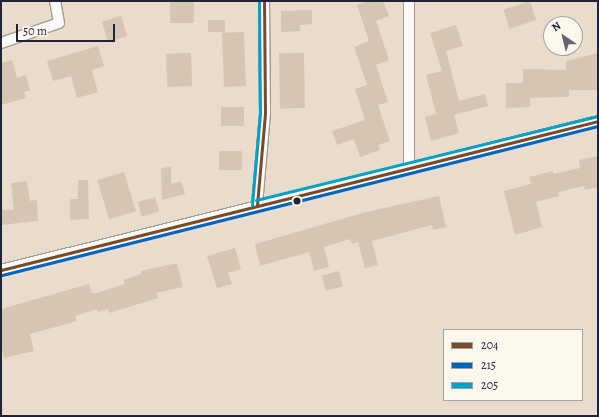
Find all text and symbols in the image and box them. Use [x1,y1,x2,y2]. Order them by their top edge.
scale bar [18,16,117,42]
north arrow [543,16,583,56]
text: N [549,18,564,35]
text: 50 m [23,23,47,39]
unlabelled marker [292,196,302,206]
legend [443,329,583,401]
text: 204 [481,337,499,353]
text: 215 [481,357,496,373]
text: 205 [481,377,498,393]

